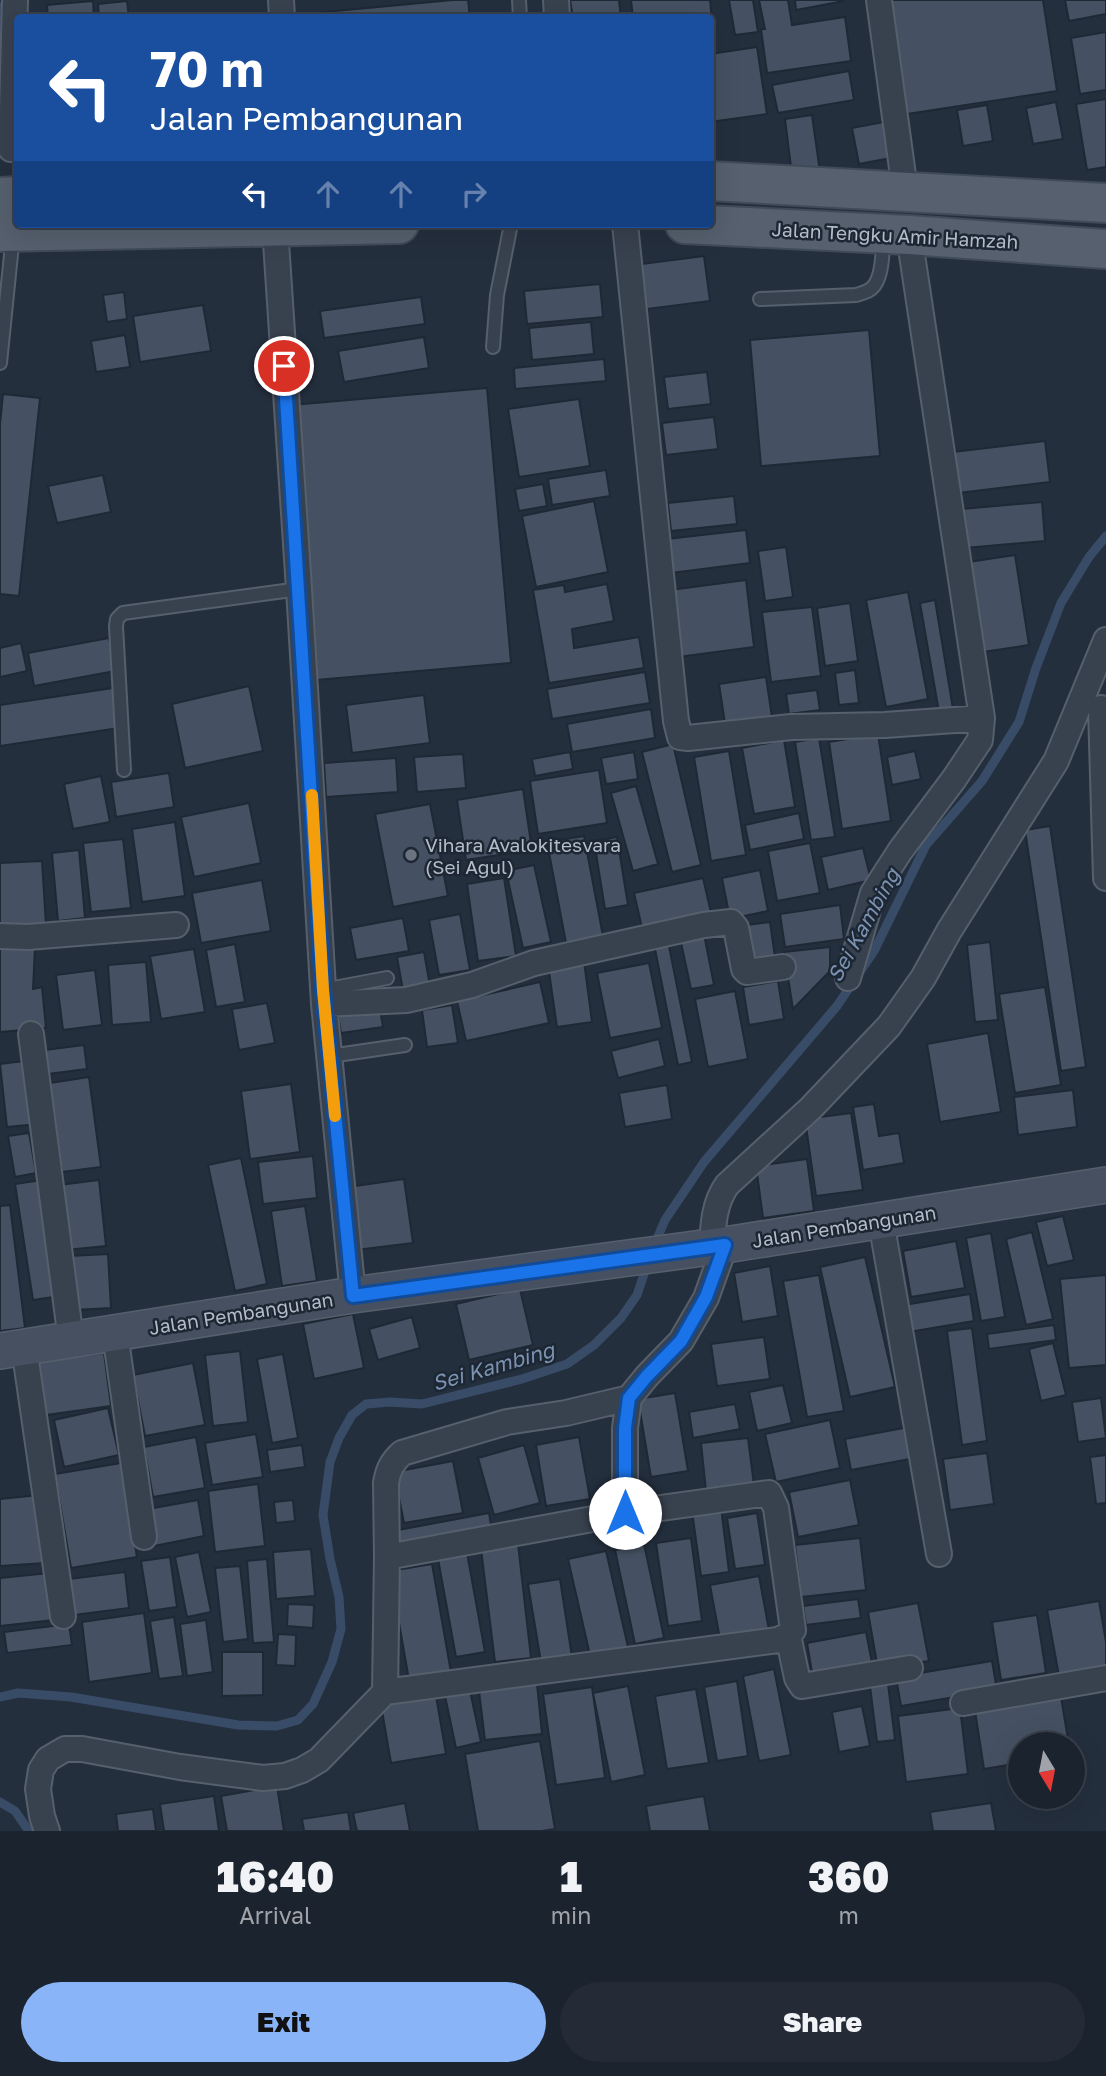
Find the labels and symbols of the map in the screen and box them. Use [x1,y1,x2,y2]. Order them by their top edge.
street label: Jalan Tengku Amir Hamzah [771,217,1019,253]
pin [254,336,314,396]
place label: Vihara Avalokitesvara (Sei Agul) [425,833,621,878]
marker: Vihara Avalokitesvara (Sei Agul) [403,847,419,863]
water label: Sei Kambing [821,862,906,986]
street label: Jalan Pembangunan [750,1200,938,1252]
street label: Jalan Pembangunan [147,1287,335,1339]
water label: Sei Kambing [429,1336,559,1396]
position arrow [588,1476,662,1550]
north arrow [1008,1732,1085,1810]

